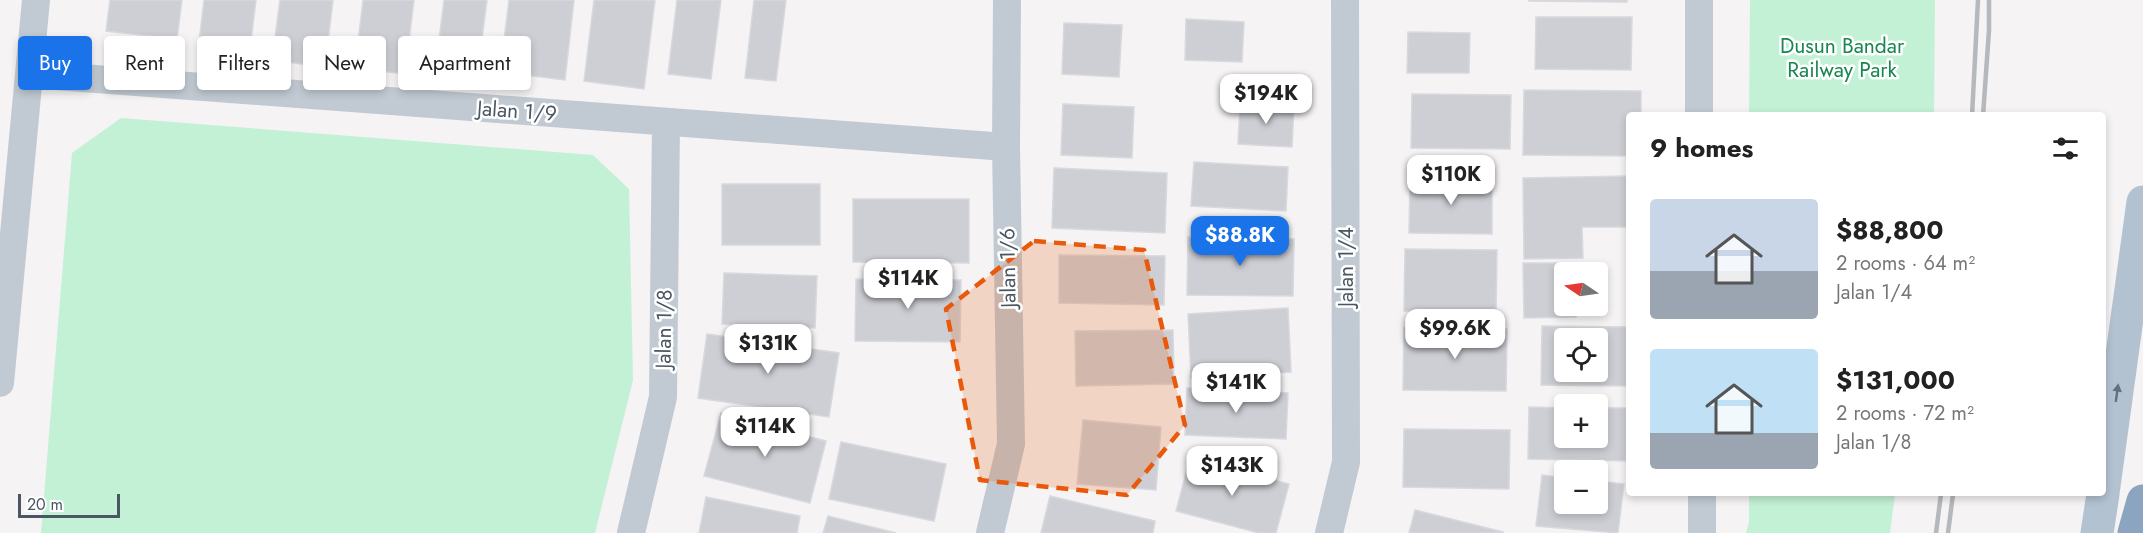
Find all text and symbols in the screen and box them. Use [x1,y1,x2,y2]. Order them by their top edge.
park label: Dusun Bandar Railway Park [1780,31,1905,85]
chip: Buy [18,36,92,90]
chip: Rent [104,36,185,90]
chip: Filters [197,36,291,90]
chip: New [303,36,386,90]
chip: Apartment [398,36,531,90]
pin: $194K [1224,74,1308,125]
text: $194K [1234,79,1298,108]
street label: Jalan 1/9 [473,93,558,129]
text: 9 homes [1650,129,1753,167]
icon: filters [2049,132,2082,165]
pin: $110K [1409,155,1493,206]
text: $110K [1421,160,1481,189]
text: $88,800 [1836,211,1944,249]
pin: $88.8K [1191,216,1289,267]
text: $88.8K [1205,221,1275,250]
icon: home [1698,223,1770,295]
street label: Jalan 1/4 [1331,227,1361,310]
street label: Jalan 1/6 [992,228,1024,311]
text: 2 rooms · 64 m² [1836,249,1975,278]
pin: $114K [866,259,950,310]
north arrow [1554,262,1608,316]
map controls [1554,262,1608,514]
text: $114K [878,264,938,293]
text: Jalan 1/4 [1836,278,1912,307]
street label: Jalan 1/8 [648,289,680,372]
pin: $99.6K [1406,309,1504,360]
text: $99.6K [1419,314,1491,343]
pin: $131K [726,324,810,375]
button: locate [1554,328,1608,382]
text: $131K [738,329,798,358]
text: $131,000 [1836,361,1955,399]
pin: $141K [1194,363,1278,414]
text: $141K [1206,368,1266,397]
icon: home [1698,373,1770,445]
one-way arrow [2112,384,2121,403]
button: + [1554,394,1608,448]
text: 2 rooms · 72 m² [1836,399,1974,428]
pin: $114K [723,407,807,458]
text: $114K [735,412,795,441]
text: Jalan 1/8 [1836,428,1911,457]
pin: $143K [1190,446,1274,497]
text: $143K [1201,451,1263,480]
button: − [1554,460,1608,514]
scale bar [18,491,120,518]
text: 20 m [27,493,63,516]

